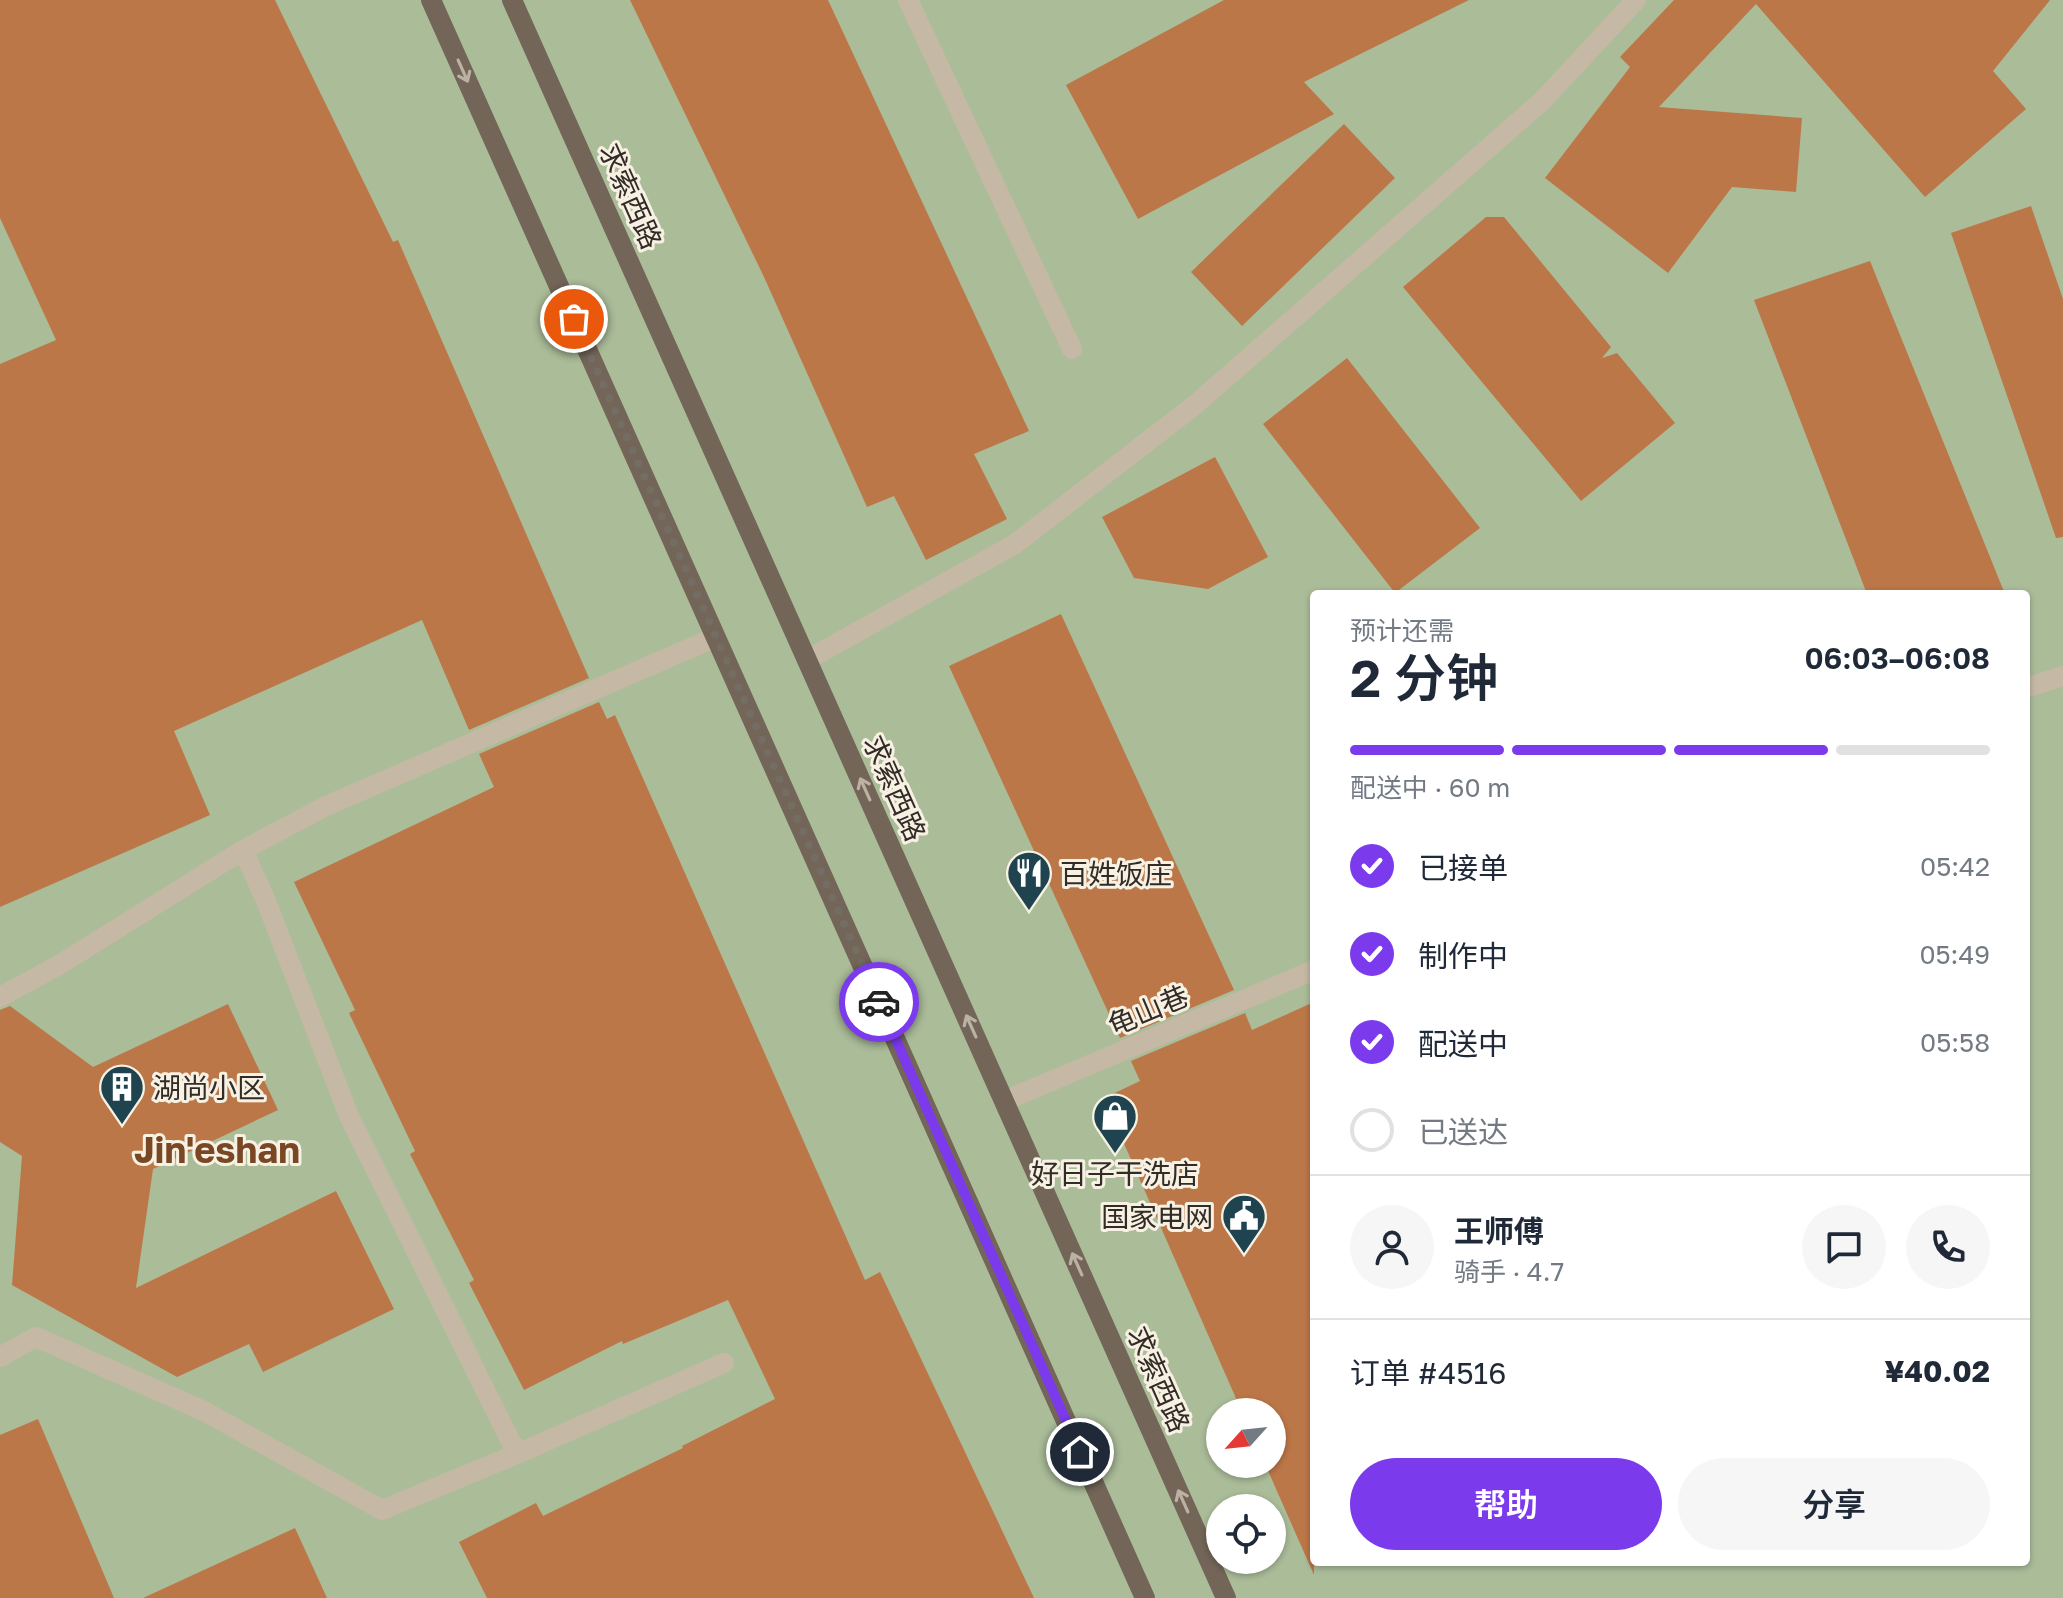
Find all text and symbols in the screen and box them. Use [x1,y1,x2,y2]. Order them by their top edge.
one-way arrow [457,58,472,83]
street label: 求索西路 [593,138,669,254]
pin [540,285,608,353]
icon: bag [552,297,596,341]
text: 预计还需 [1350,615,1454,646]
text: 06:03–06:08 [1804,640,1990,676]
text: 2 分钟 [1350,646,1498,708]
street label: 求索西路 [857,730,933,846]
text: 配送中 · 60 m [1350,772,1510,803]
one-way arrow [856,777,871,802]
icon: check [1350,844,1394,888]
restaurant icon: 百姓饭庄 [1005,849,1053,912]
text: 已接单 [1418,850,1508,886]
text: 05:42 [1920,851,1990,882]
place label: 百姓饭庄 [1060,857,1172,890]
icon: check [1350,932,1394,976]
text: 制作中 [1418,938,1508,974]
text: 05:49 [1919,939,1990,970]
courier [839,962,919,1042]
street label: 龟山巷 [1103,978,1193,1042]
icon: car [857,980,901,1024]
one-way arrow [962,1015,977,1039]
icon: check [1350,1020,1394,1064]
text: 配送中 [1418,1026,1508,1062]
text: 05:58 [1920,1027,1990,1058]
building icon: 湖尚小区 [98,1063,146,1126]
place label: 湖尚小区 [153,1071,265,1104]
shop icon: 好日子干洗店 [1091,1092,1139,1155]
text: 已送达 [1418,1114,1508,1150]
district label: Jin'eshan [134,1128,300,1171]
place label: 好日子干洗店 [1031,1157,1199,1190]
public building icon: 国家电网 [1220,1192,1268,1255]
place label: 国家电网 [1101,1200,1213,1233]
button: person [1350,1205,1434,1289]
button: chat [1802,1205,1886,1289]
button: phone [1906,1205,1990,1289]
text: 王师傅 [1454,1213,1544,1249]
one-way arrow [1068,1252,1083,1277]
text: 骑手 · 4.7 [1454,1256,1564,1287]
street label: 求索西路 [1121,1321,1197,1437]
text: ¥40.02 [1885,1353,1990,1389]
text: 订单 #4516 [1350,1355,1506,1391]
north arrow [1206,1398,1286,1478]
map controls [1206,1398,1286,1574]
pin [1046,1418,1114,1486]
icon: home [1058,1430,1102,1474]
button: 帮助 [1350,1458,1662,1550]
button: 分享 [1678,1458,1990,1550]
one-way arrow [1174,1489,1189,1514]
button: locate [1206,1494,1286,1574]

